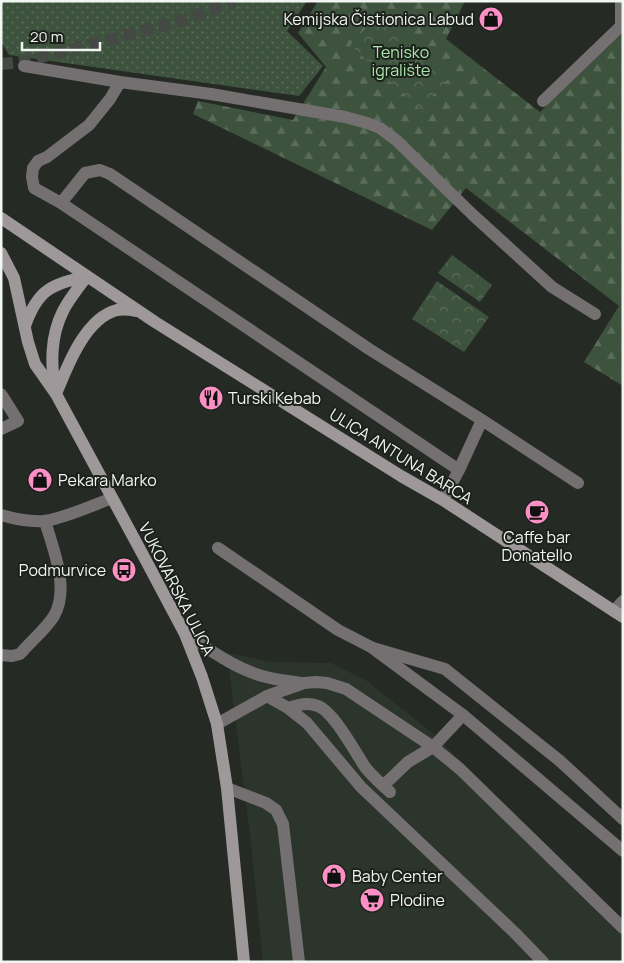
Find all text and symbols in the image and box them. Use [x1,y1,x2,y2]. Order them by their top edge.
shop icon: Kemijska Čistionica Labud [478,6,504,32]
place label: Kemijska Čistionica Labud [283,8,474,30]
scale bar [22,20,100,52]
text: 20 m [30,26,63,47]
park label: Tenisko igralište [372,41,430,81]
restaurant icon: Turski Kebab [198,385,224,411]
place label: Turski Kebab [228,387,321,409]
street label: ULICA ANTUNA BARCA [325,403,477,509]
shop icon: Pekara Marko [27,467,53,493]
place label: Pekara Marko [58,469,157,491]
cafe icon: Caffe bar Donatello [524,499,550,525]
street label: VUKOVARSKA ULICA [134,519,220,659]
place label: Caffe bar Donatello [502,526,572,566]
bus stop icon: Podmurvice [111,557,137,583]
place label: Podmurvice [19,559,106,581]
shop icon: Baby Center [321,863,347,889]
place label: Baby Center [352,865,443,887]
supermarket icon: Plodine [359,887,385,913]
place label: Plodine [390,889,445,911]

